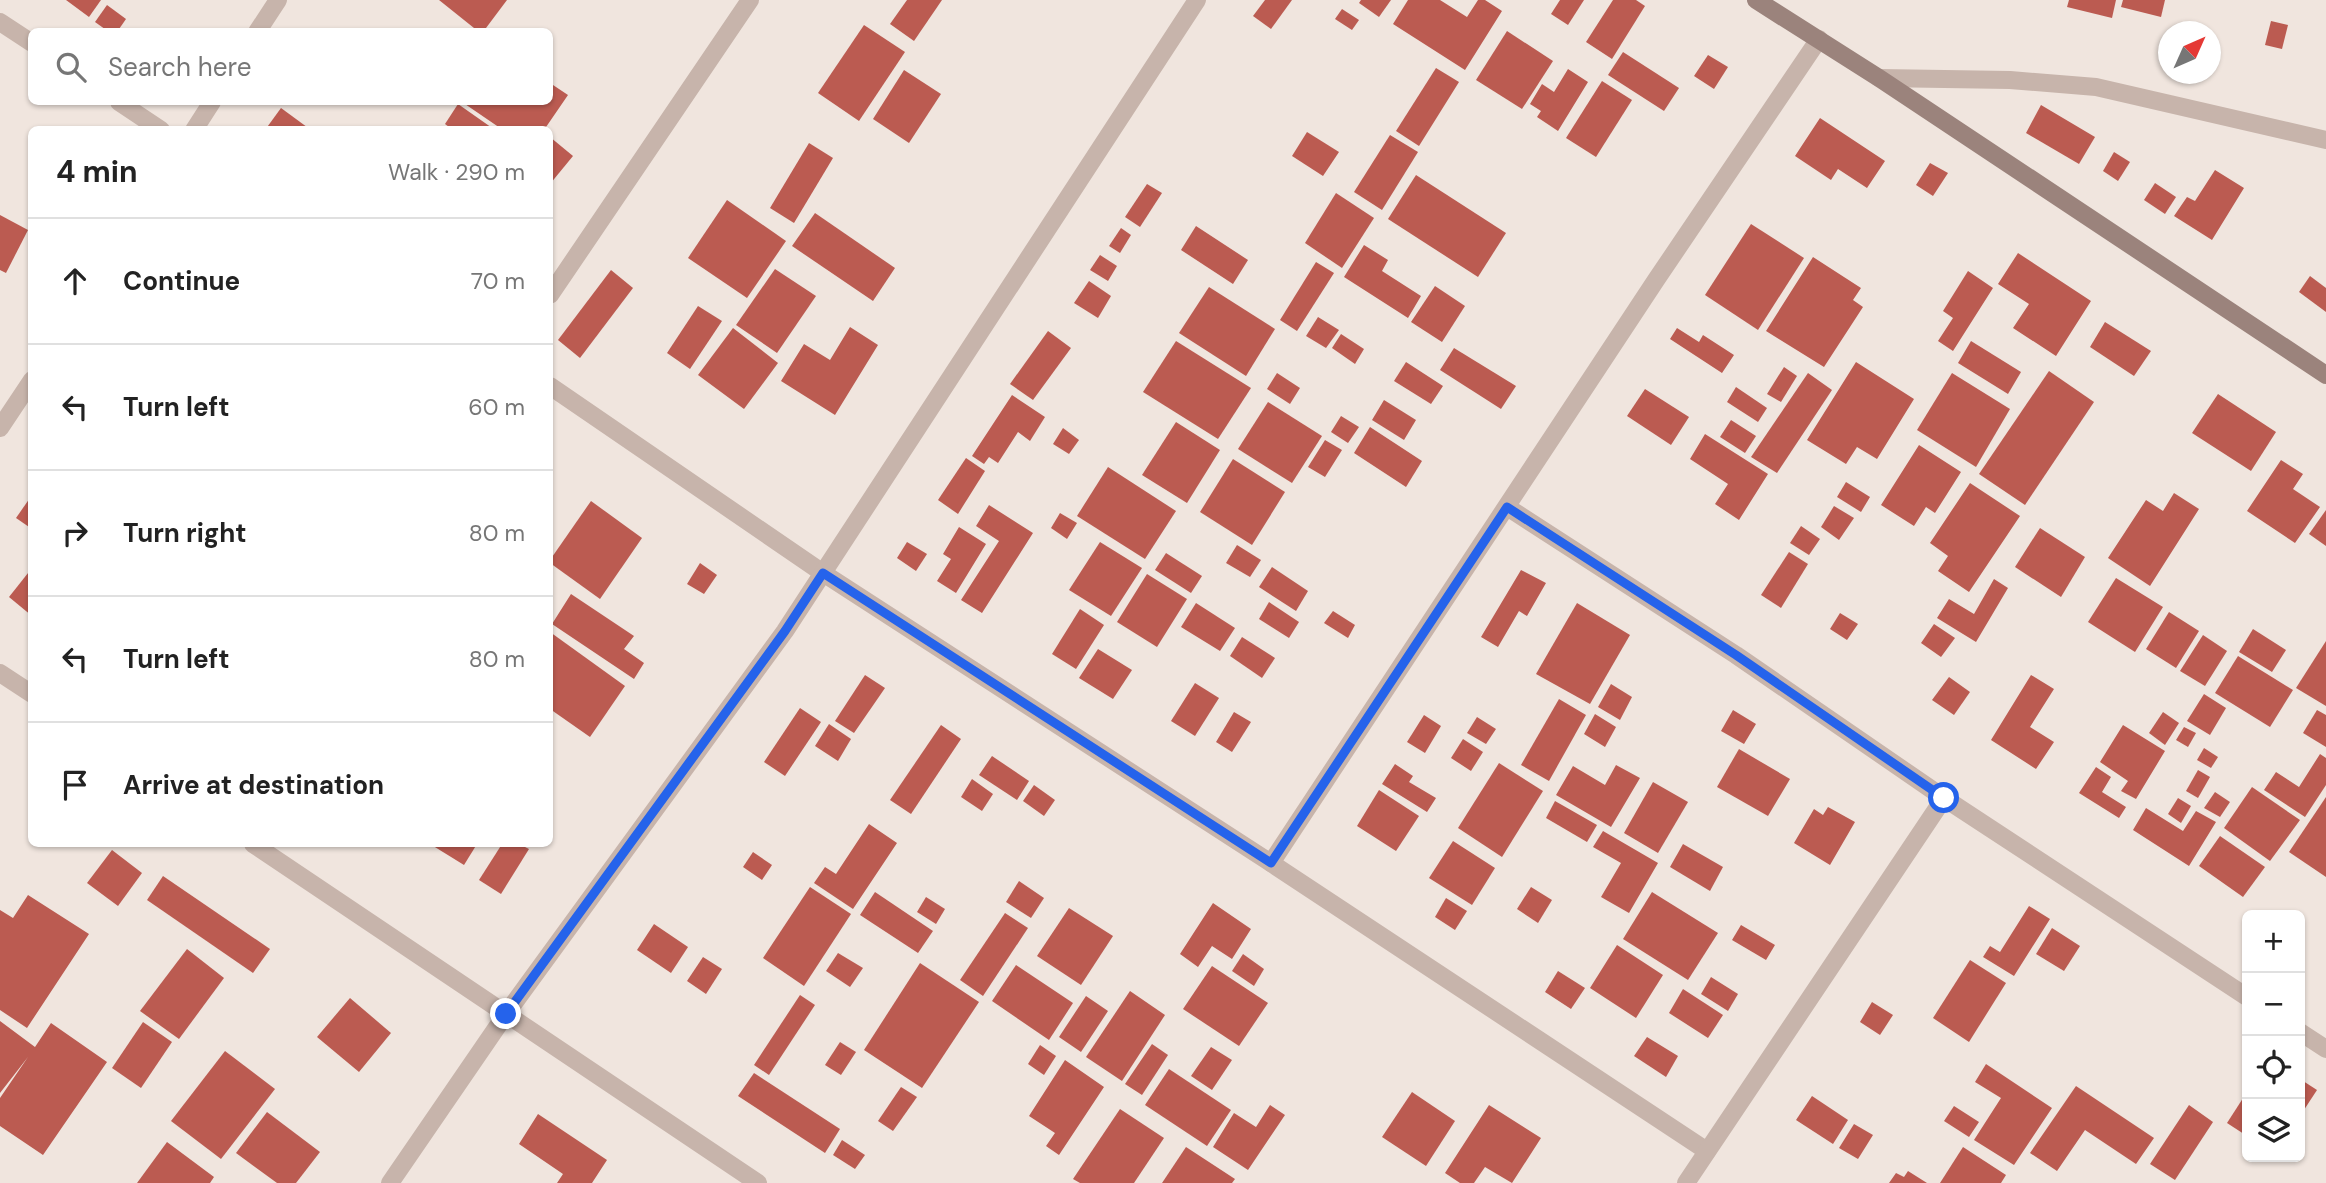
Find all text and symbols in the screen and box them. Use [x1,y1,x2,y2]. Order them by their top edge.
north arrow [2158,21,2221,84]
search box [28,28,553,105]
icon: search [52,48,90,86]
text: Search here [108,50,251,84]
text: 4 min [56,152,138,191]
text: Walk · 290 m [388,157,525,187]
icon: ahead [56,262,94,300]
text: Continue [123,264,240,298]
text: 70 m [471,266,525,296]
icon: left [56,388,94,426]
text: Turn left [123,390,230,424]
text: 60 m [468,392,525,422]
icon: right [56,514,94,552]
text: Turn right [123,516,247,550]
text: 80 m [469,518,525,548]
icon: left [56,640,94,678]
text: Turn left [123,642,230,676]
text: 80 m [469,644,525,674]
icon: arrive [56,766,94,804]
text: Arrive at destination [123,768,384,802]
route start [1928,782,1959,813]
map controls [2242,910,2305,1162]
button: + [2242,910,2305,973]
button: − [2242,973,2305,1036]
route end [490,998,521,1029]
button: locate [2242,1036,2305,1099]
button: layers [2242,1099,2305,1162]

